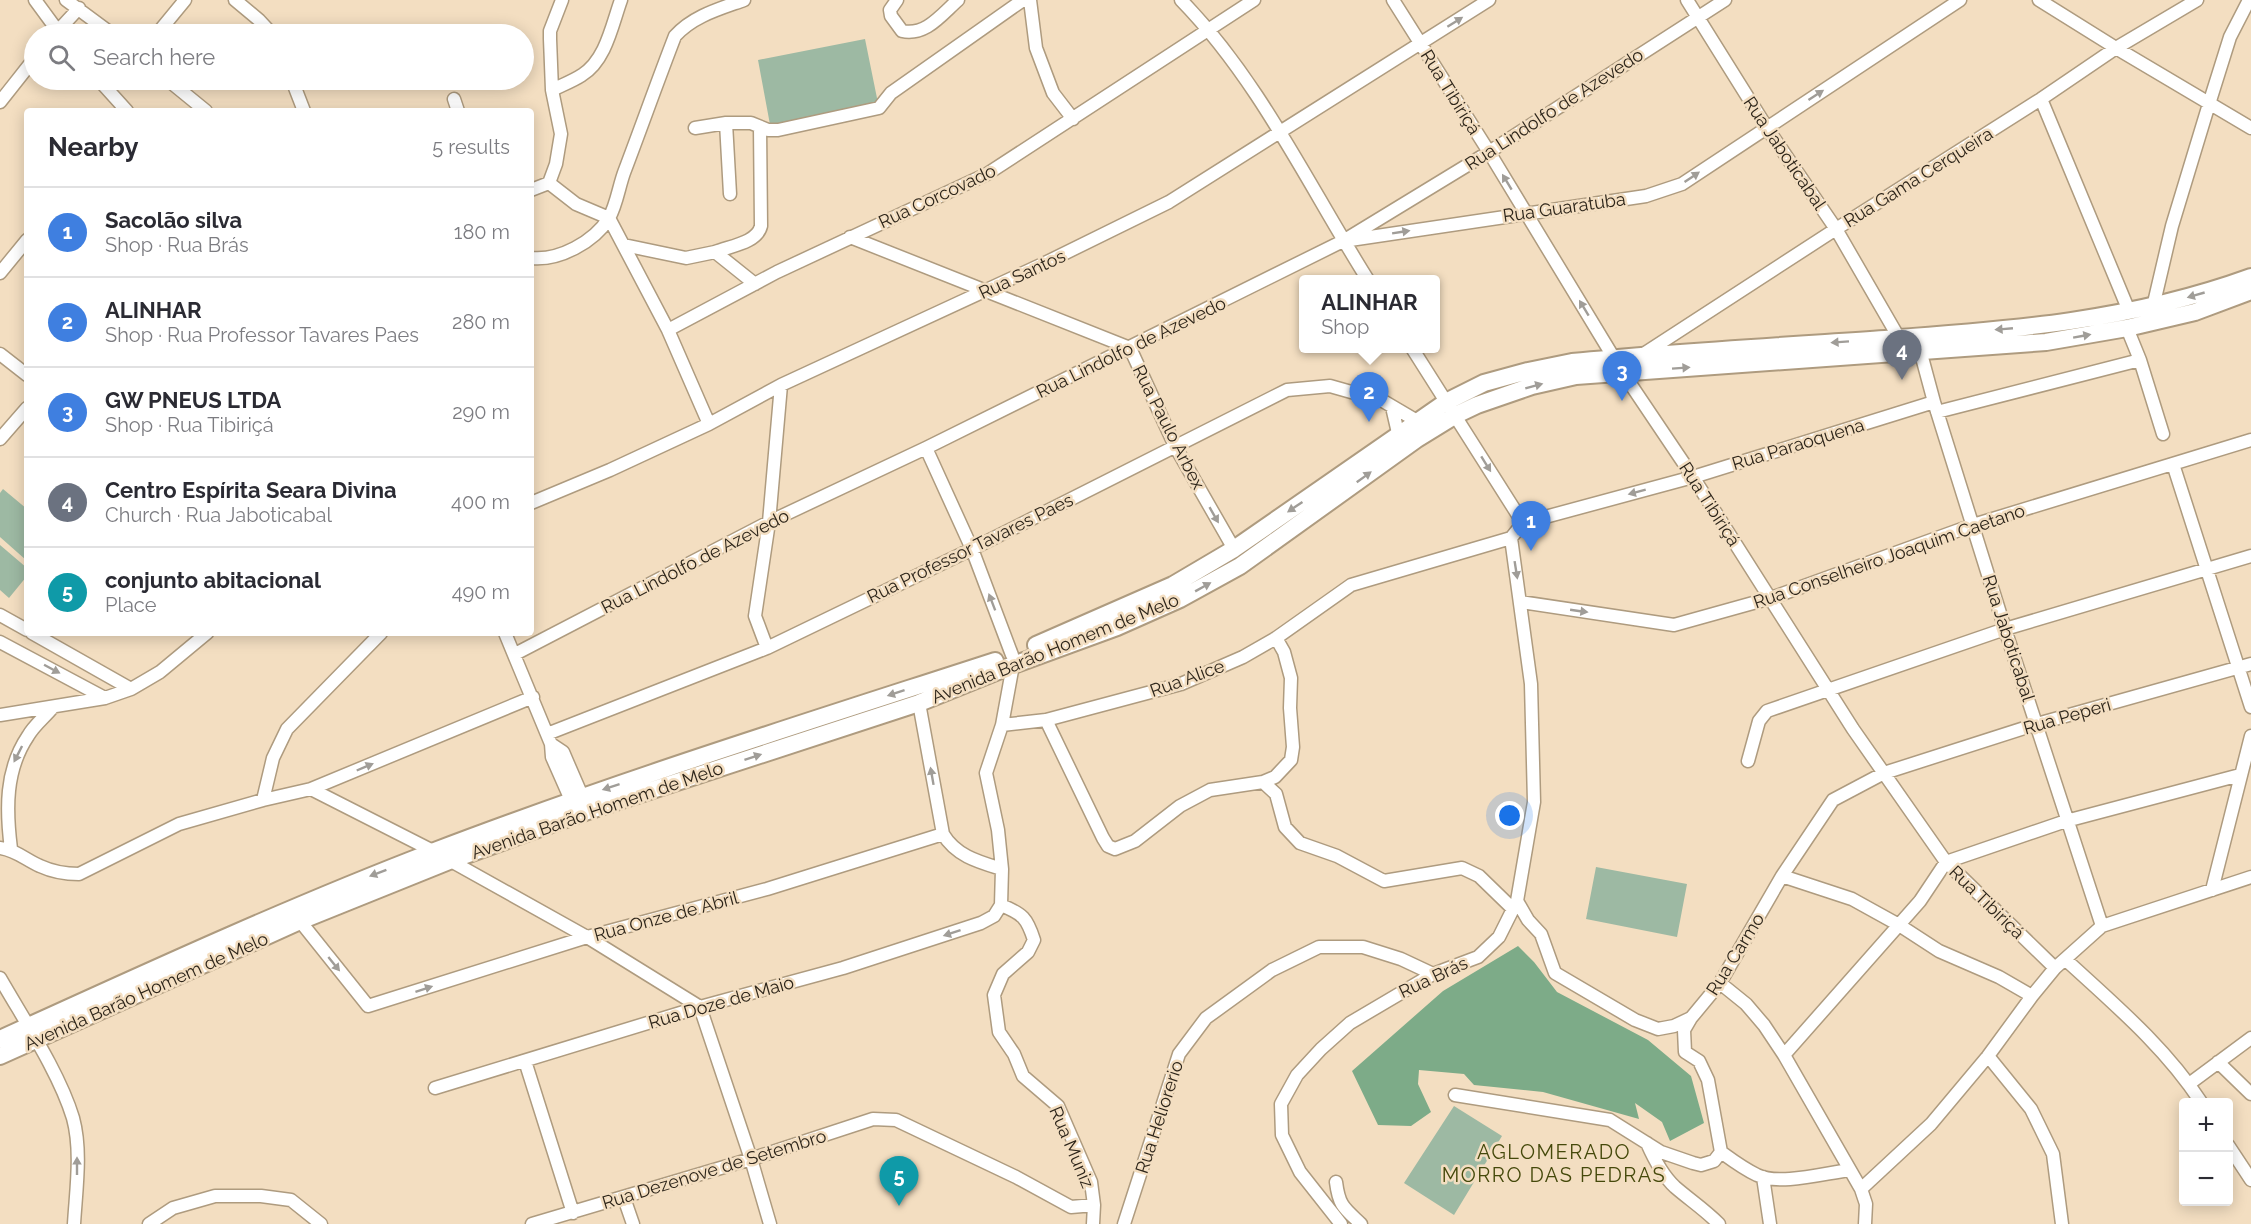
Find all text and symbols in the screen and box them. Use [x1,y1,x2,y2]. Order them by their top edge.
one-way arrow [1447,16,1463,27]
search box [24,24,534,90]
icon: search [45,41,78,74]
street label: Rua Lindolfo de Azevedo [1461,43,1647,174]
text: Search here [93,44,215,70]
street label: Rua Tibiriçá [1417,46,1485,138]
one-way arrow [1807,90,1824,101]
street label: Rua Jaboticabal [1739,93,1831,214]
street label: Rua Gama Cerqueira [1840,123,1996,231]
text: Nearby [48,132,138,162]
text: 5 results [432,135,510,159]
street label: Rua Corcovado [875,160,999,232]
one-way arrow [1684,171,1700,183]
one-way arrow [1502,174,1513,190]
street label: Rua Guaratuba [1501,188,1627,226]
text: Sacolão silva [105,207,242,233]
text: 1 [63,220,72,244]
text: 180 m [454,220,510,244]
one-way arrow [1392,227,1411,236]
text: Shop · Rua Brás [105,233,249,257]
street label: Rua Santos [975,245,1069,303]
popup [1299,275,1440,353]
text: ALINHAR [1321,289,1418,315]
one-way arrow [2187,291,2205,301]
street label: Rua Lindolfo de Azevedo [1033,292,1229,402]
text: ALINHAR [105,297,202,323]
one-way arrow [1579,300,1590,316]
text: 2 [62,310,73,334]
text: 280 m [452,310,510,334]
text: Shop [1321,315,1369,339]
text: Shop · Rua Professor Tavares Paes [105,323,419,347]
one-way arrow [1994,324,2013,334]
pin: 4 [1882,330,1922,380]
one-way arrow [2073,331,2092,340]
one-way arrow [1831,337,1850,346]
pin: 3 [1602,352,1642,401]
street label: Rua Paulo Arbex [1129,361,1209,493]
one-way arrow [1672,364,1691,373]
pin: 2 [1350,372,1388,422]
one-way arrow [1525,381,1543,390]
text: GW PNEUS LTDA [105,387,281,413]
text: 3 [62,400,73,424]
text: 290 m [452,400,510,424]
text: Shop · Rua Tibiriçá [105,413,274,437]
street label: Rua Paraoquena [1729,414,1867,474]
one-way arrow [1481,456,1492,472]
street label: Rua Tibiriçá [1675,458,1745,550]
one-way arrow [1355,471,1371,483]
text: Centro Espírita Seara Divina [105,477,397,503]
one-way arrow [1628,488,1646,497]
street label: Rua Professor Tavares Paes [864,489,1077,607]
text: 4 [62,490,73,514]
text: 400 m [451,490,510,514]
street label: Rua Conselheiro Joaquim Caetano [1750,499,2028,612]
one-way arrow [1287,501,1303,512]
pin: 1 [1512,502,1550,551]
text: Church · Rua Jaboticabal [105,503,332,527]
street label: Rua Lindolfo de Azevedo [598,504,793,618]
one-way arrow [1209,506,1219,523]
one-way arrow [1512,561,1521,580]
text: conjunto abitacional [105,567,321,593]
street label: Rua Jaboticabal [1979,572,2039,704]
text: 5 [62,580,73,604]
text: 490 m [452,580,510,604]
one-way arrow [1195,582,1212,592]
street label: Avenida Barão Homem de Melo [928,589,1182,707]
text: Place [105,593,156,617]
one-way arrow [986,593,996,611]
one-way arrow [1570,606,1589,615]
street label: Rua Alice [1147,655,1227,701]
one-way arrow [43,664,60,674]
one-way arrow [887,689,905,698]
street label: Rua Peperi [2021,693,2113,739]
one-way arrow [14,746,23,763]
one-way arrow [744,752,762,761]
street label: Avenida Barão Homem de Melo [468,757,726,863]
one-way arrow [356,762,374,771]
one-way arrow [927,767,936,786]
one-way arrow [602,782,620,792]
your location [1495,801,1524,830]
street label: Rua Tibiriçá [1945,861,2029,943]
one-way arrow [369,868,387,878]
street label: Rua Onze de Abril [591,887,741,945]
street label: Rua Carmo [1702,909,1769,999]
street label: Avenida Barão Homem de Melo [21,927,272,1054]
one-way arrow [943,928,961,938]
street label: Rua Brás [1395,952,1471,1002]
one-way arrow [327,956,340,972]
street label: Rua Doze de Maio [646,971,796,1033]
one-way arrow [415,984,433,993]
street label: Rua Heliorerio [1131,1058,1187,1176]
map controls [2179,1098,2233,1206]
button: + [2179,1098,2233,1152]
street label: Rua Muniz [1045,1103,1099,1191]
street label: Rua Dezenove de Setembro [599,1125,829,1213]
district label: AGLOMERADO MORRO DAS PEDRAS [1442,1140,1666,1187]
button: − [2179,1152,2233,1206]
one-way arrow [72,1156,82,1175]
pin: 5 [880,1156,918,1206]

